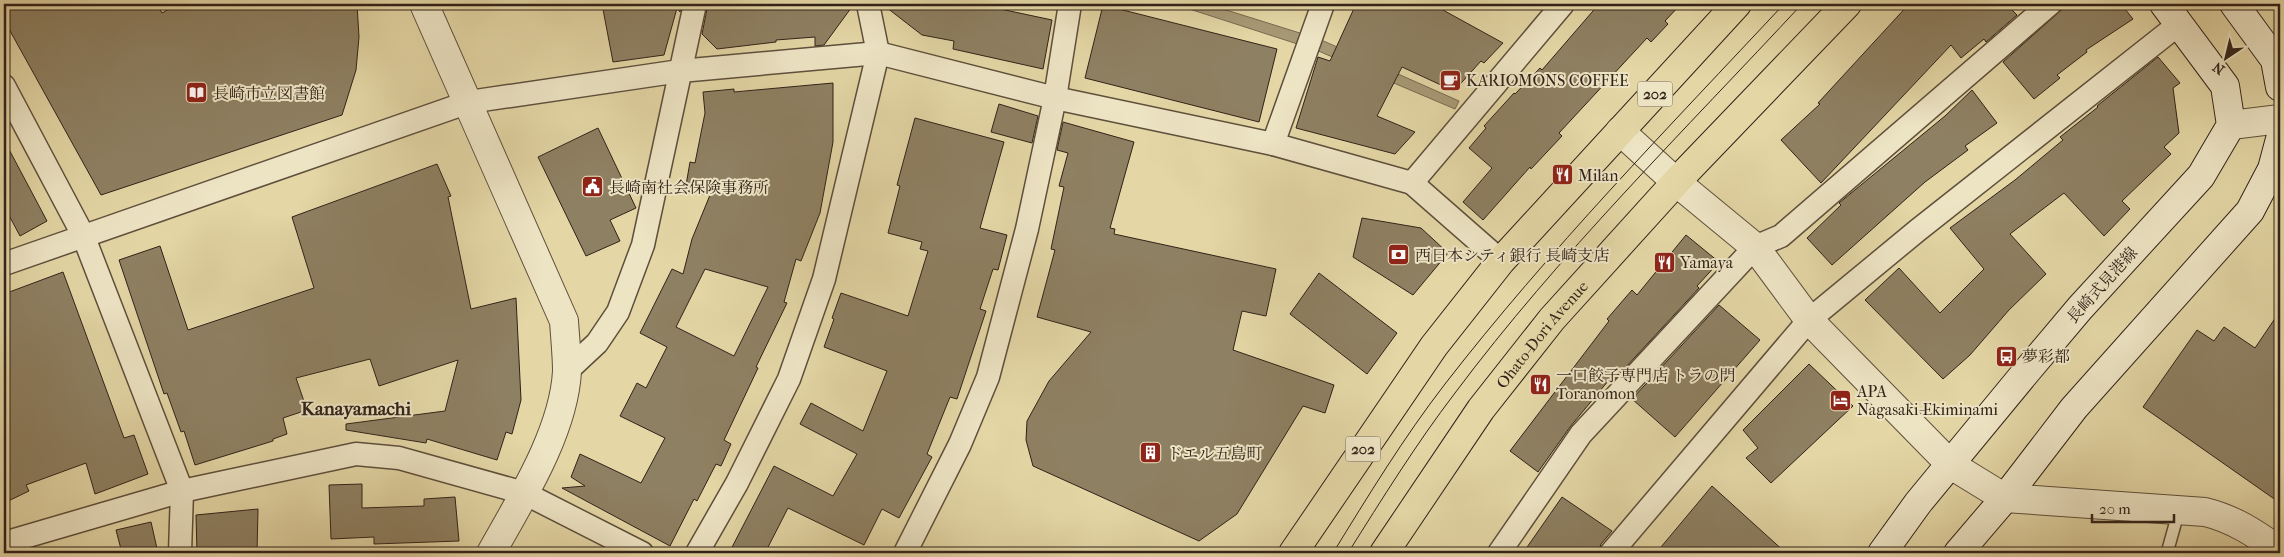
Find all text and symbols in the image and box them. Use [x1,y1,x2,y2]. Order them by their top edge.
north arrow [2202,32,2252,82]
text: N [2209,58,2228,78]
cafe icon: KARIOMONS COFFEE [1438,68,1462,92]
place label: KARIOMONS COFFEE [1466,71,1629,90]
library icon: 長崎市立図書館 [185,81,209,105]
road number: 202 [1638,82,1672,106]
place label: 長崎市立図書館 [213,84,325,103]
restaurant icon: Milan [1550,163,1574,187]
place label: Milan [1578,166,1619,185]
public building icon: 長崎南社会保険事務所 [581,175,605,199]
place label: 長崎南社会保険事務所 [609,178,769,197]
bank icon: 西日本シティ銀行 長崎支店 [1387,243,1411,267]
street label: 長崎式見港線 [2063,243,2141,327]
place label: 西日本シティ銀行 長崎支店 [1415,246,1609,265]
restaurant icon: Yamaya [1652,250,1676,274]
place label: Yamaya [1679,253,1734,272]
street label: Ohato-Dori Avenue [1492,276,1592,392]
bus stop icon: 夢彩都 [1994,344,2018,368]
place label: 夢彩都 [2022,347,2070,366]
place label: 一口餃子専門店 トラの門 Toranomon [1556,366,1735,403]
restaurant icon: 一口餃子専門店 トラの門 Toranomon [1528,372,1552,396]
place label: APA Nagasaki-Ekiminami [1856,382,1998,419]
hotel icon: APA Nagasaki-Ekiminami [1829,388,1853,412]
district label: Kanayamachi [301,398,411,420]
road number: 202 [1346,436,1380,462]
building icon: ドエル五島町 [1139,441,1163,465]
place label: ドエル五島町 [1167,444,1262,463]
scale bar [2092,492,2174,524]
text: 20 m [2099,500,2131,518]

